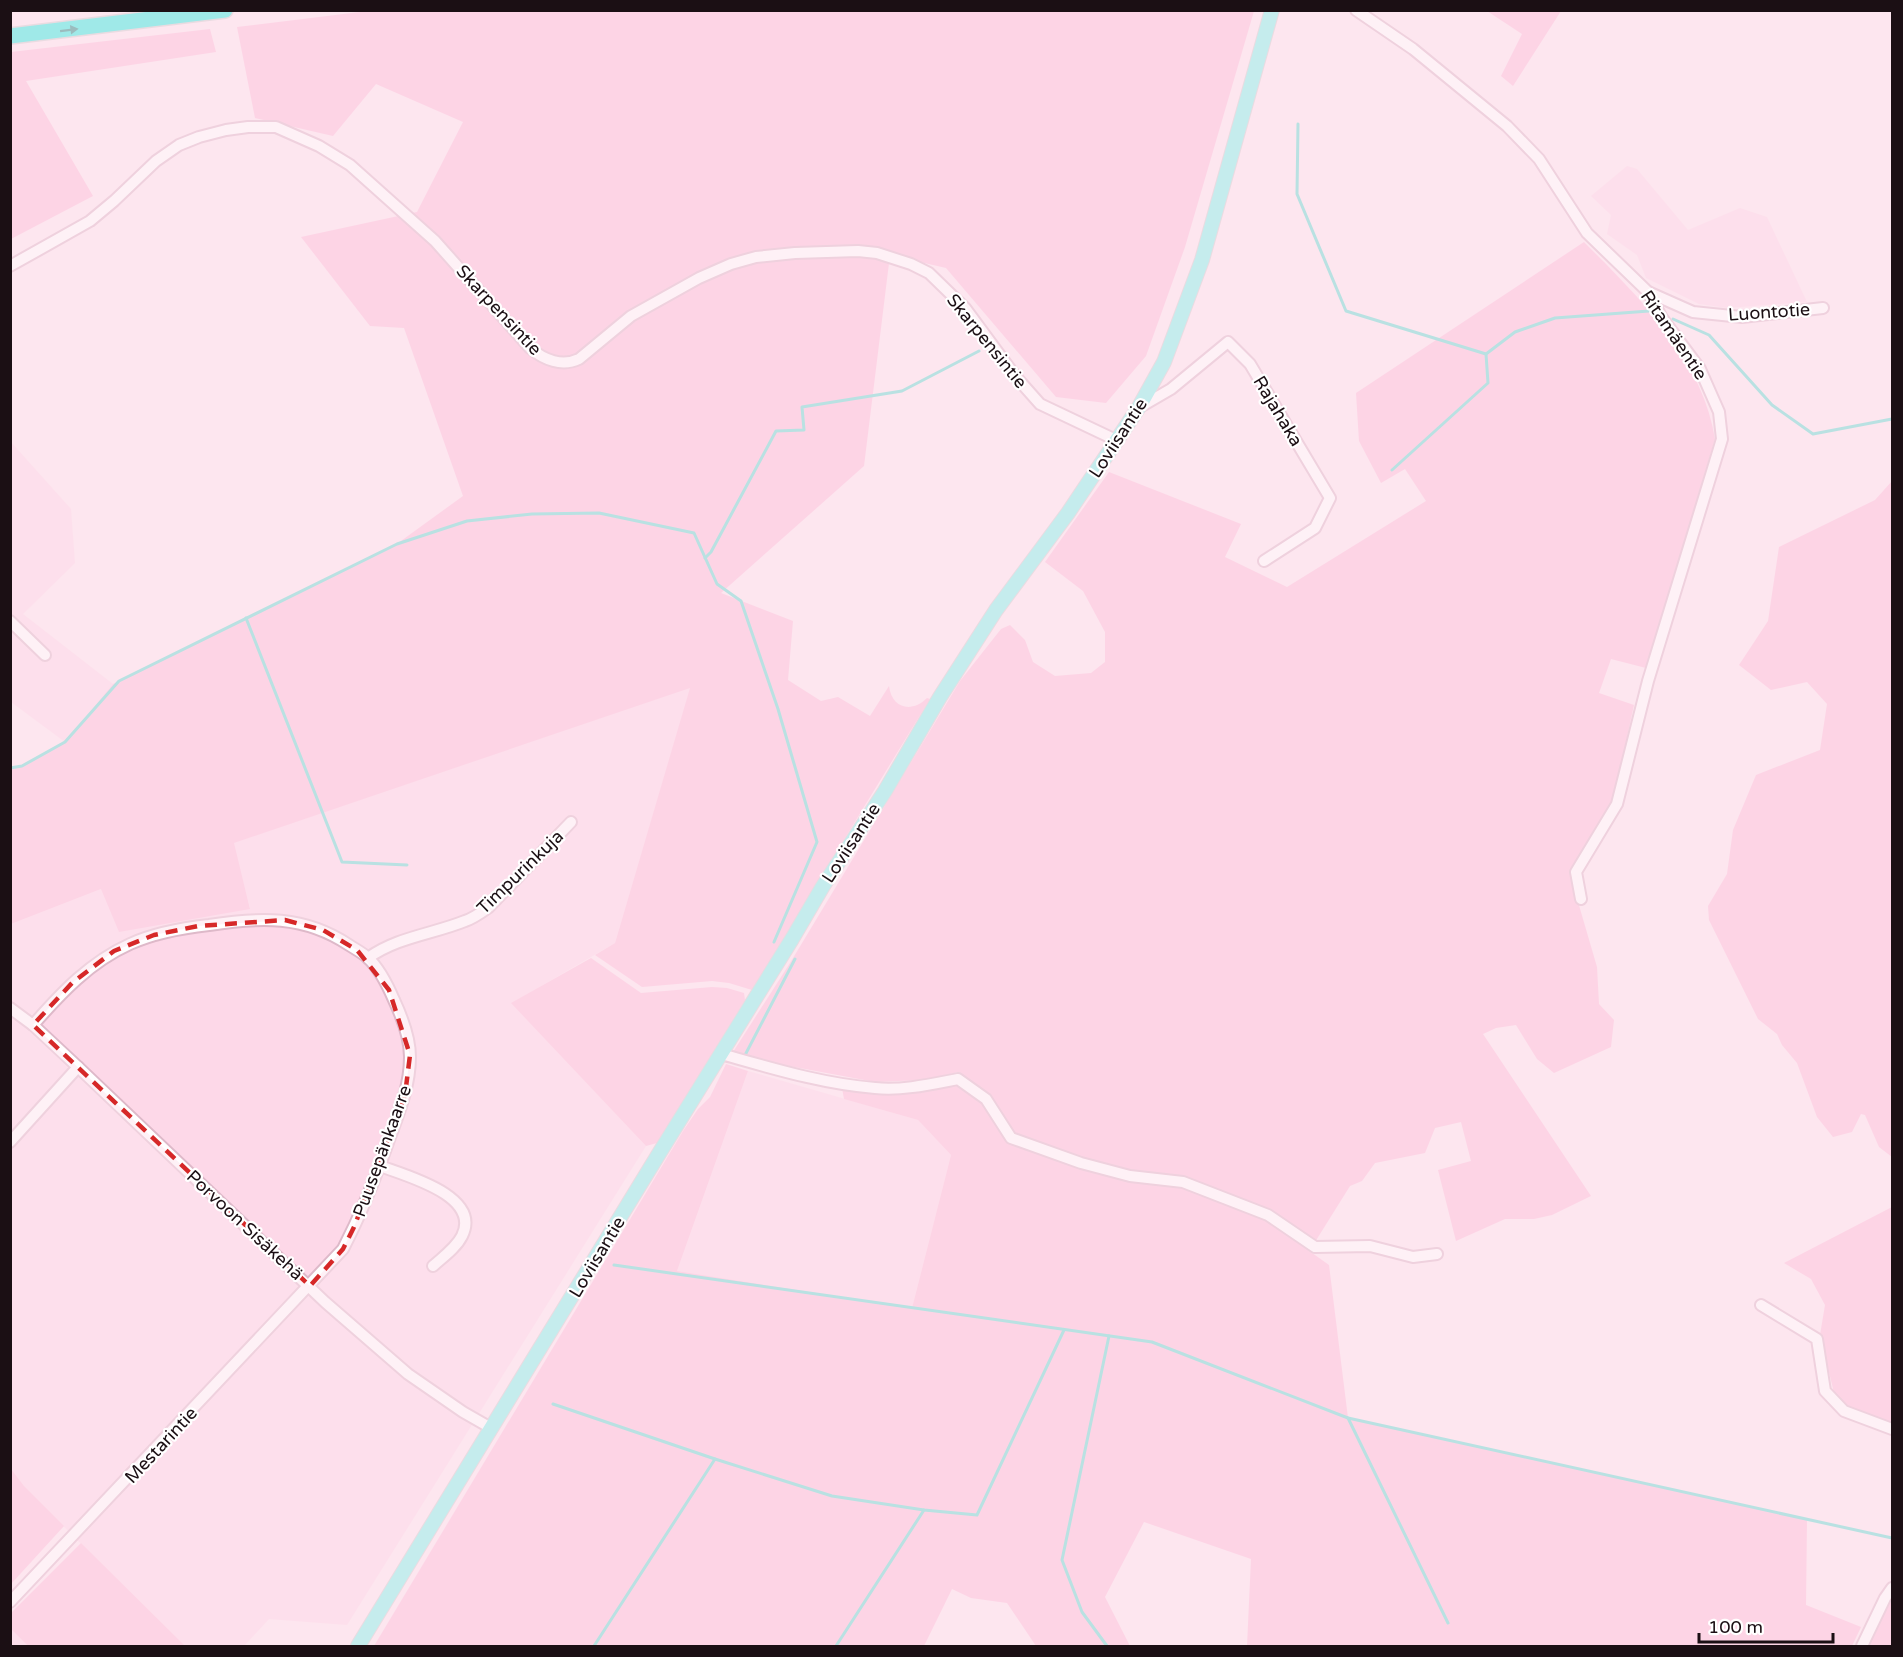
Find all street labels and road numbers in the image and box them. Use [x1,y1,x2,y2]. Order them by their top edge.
street label: Skarpensintie [452,260,546,360]
street label: Ritamäentie [1636,286,1712,384]
street label: Skarpensintie [942,289,1032,393]
street label: Luontotie [1727,298,1811,326]
street label: Rajahaka [1248,372,1308,450]
street label: Loviisantie [1084,394,1152,482]
street label: Loviisantie [817,799,885,887]
street label: Timpurinkuja [472,825,568,919]
street label: Puusepänkaarre [348,1082,416,1220]
street label: Porvoon Sisäkehä [182,1165,308,1285]
street label: Loviisantie [564,1212,630,1302]
street label: Mestarintie [120,1402,202,1488]

